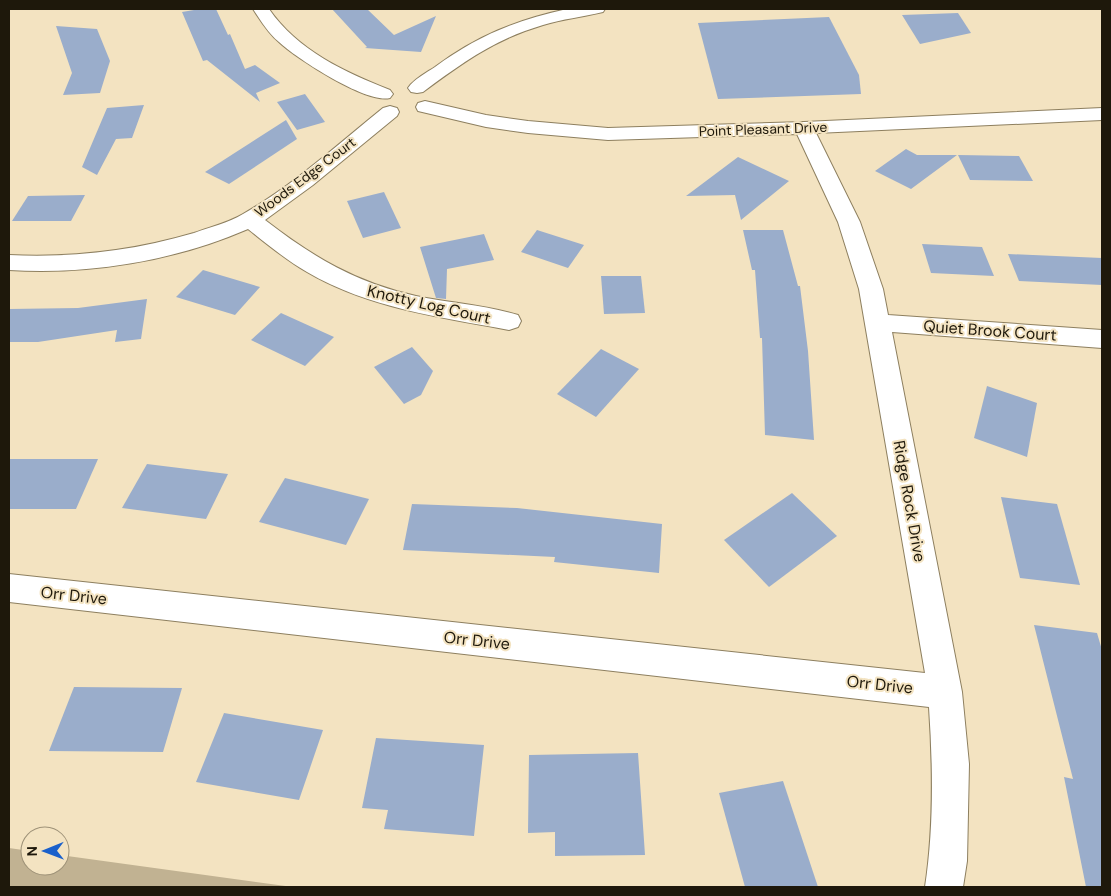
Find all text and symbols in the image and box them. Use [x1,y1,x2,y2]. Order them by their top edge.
street label: Point Pleasant Drive [698,118,828,140]
street label: Woods Edge Court [251,133,359,221]
street label: Knotty Log Court [365,280,493,329]
street label: Quiet Brook Court [923,315,1057,346]
street label: Ridge Rock Drive [888,439,931,564]
street label: Orr Drive [40,582,108,609]
street label: Orr Drive [443,627,511,654]
street label: Orr Drive [846,671,914,698]
north arrow [20,826,70,876]
text: N [23,846,41,856]

